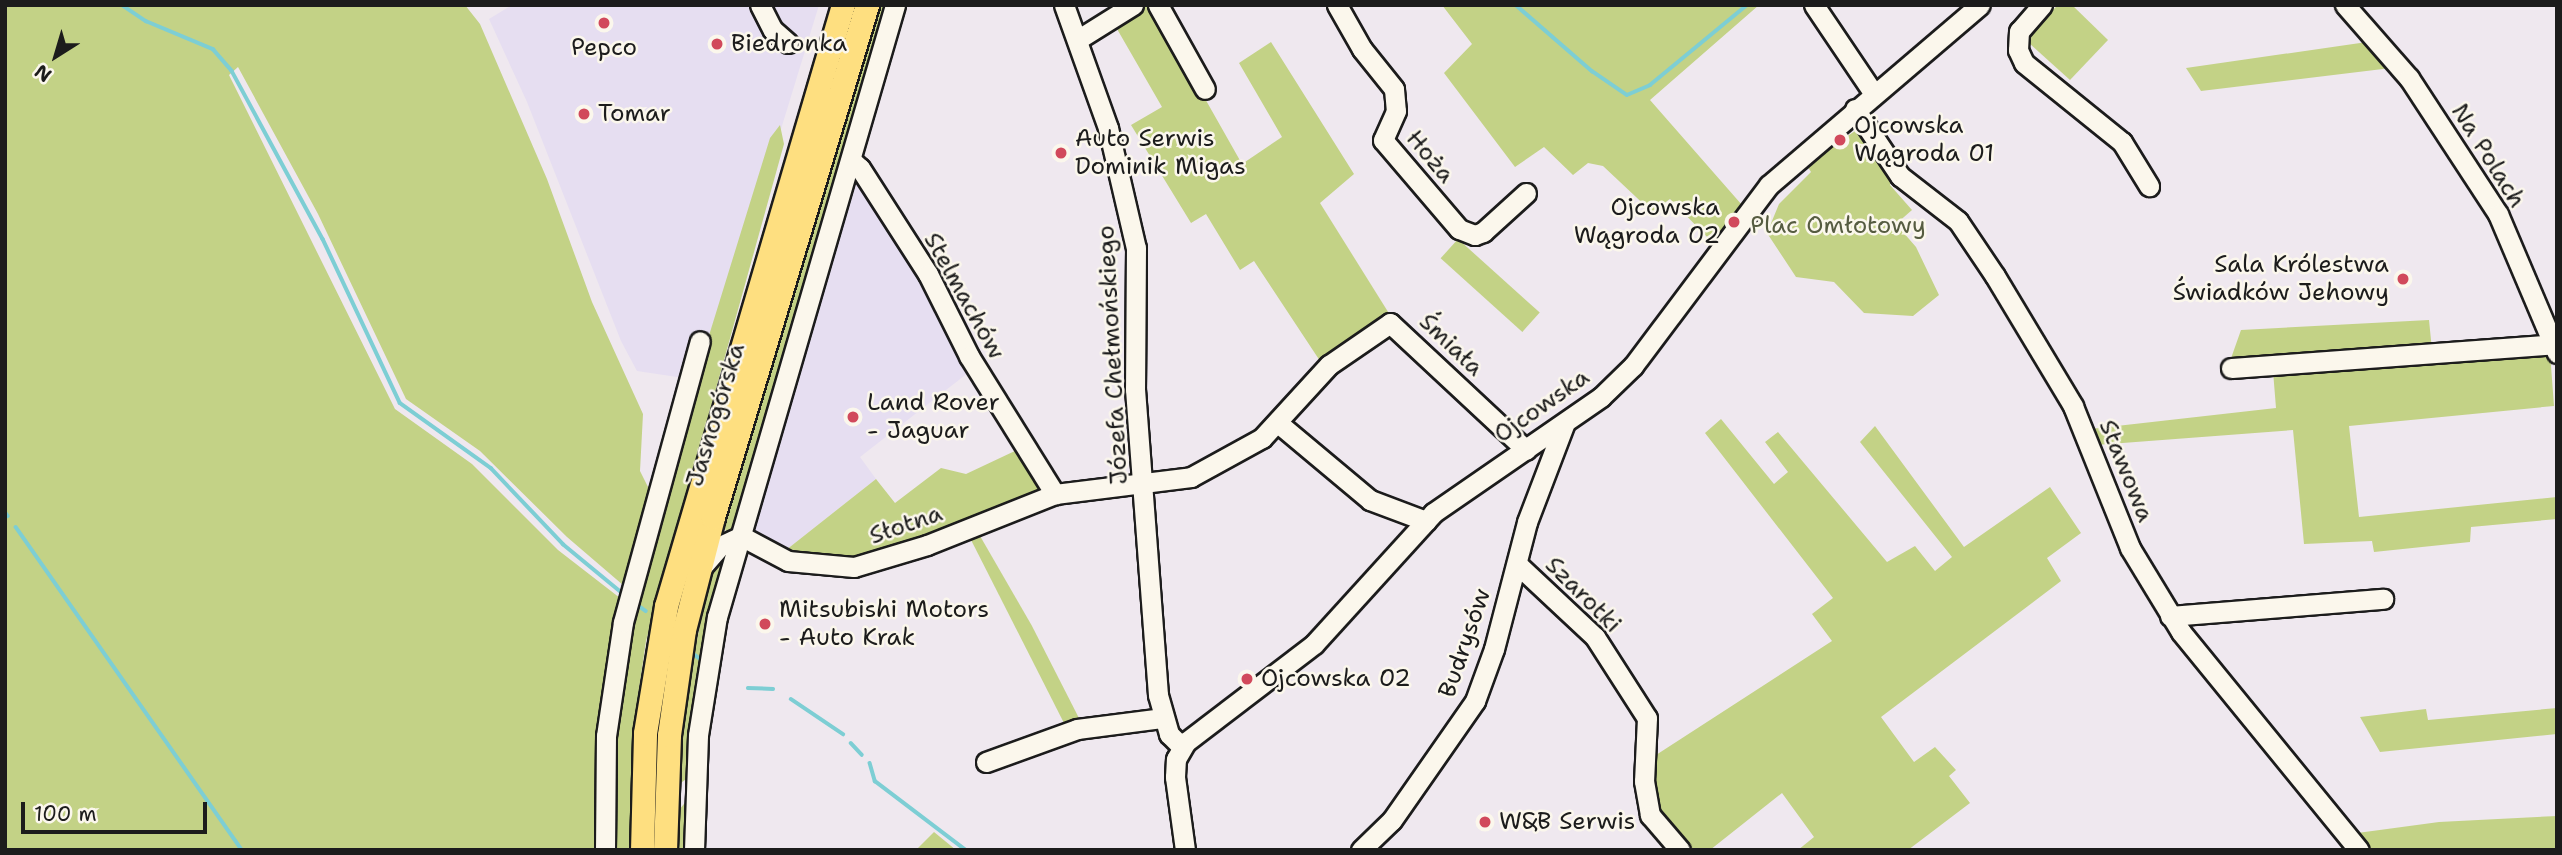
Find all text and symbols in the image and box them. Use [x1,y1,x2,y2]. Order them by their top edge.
marker: Pepco [596,15,612,31]
north arrow [21,21,91,91]
place label: Biedronka [731,30,847,58]
place label: Pepco [571,34,637,62]
marker: Biedronka [709,36,725,52]
text: N [30,59,57,88]
street label: Na Polach [2445,99,2531,213]
place label: Tomar [598,100,671,128]
marker: Tomar [576,106,592,122]
place label: Ojcowska Wągroda 01 [1854,112,1994,168]
place label: Auto Serwis Dominik Migas [1075,125,1246,181]
street label: Hoża [1400,125,1460,189]
marker: Ojcowska Wągroda 01 [1832,132,1848,148]
marker: Auto Serwis Dominik Migas [1053,145,1069,161]
place label: Ojcowska Wągroda 02 [1574,194,1720,250]
park label: Plac Omłotowy [1750,212,1926,240]
marker: Ojcowska Wągroda 02 [1726,214,1742,230]
street label: Józefa Chełmońskiego [1092,224,1134,486]
street label: Stelmachów [917,228,1011,364]
place label: Sala Królestwa Świadków Jehowy [2173,251,2389,307]
marker: Sala Królestwa Świadków Jehowy [2395,271,2411,287]
street label: Śmiała [1413,308,1489,382]
street label: Jasnogórska [681,340,751,490]
street label: Ojcowska [1489,363,1595,449]
place label: Land Rover - Jaguar [867,389,1000,445]
marker: Land Rover - Jaguar [845,409,861,425]
street label: Stawowa [2092,416,2160,526]
street label: Słotna [866,499,946,551]
street label: Szarotki [1539,551,1627,639]
street label: Budrysów [1433,585,1497,701]
place label: Mitsubishi Motors - Auto Krak [779,596,989,652]
marker: Mitsubishi Motors - Auto Krak [757,616,773,632]
place label: Ojcowska 02 [1261,665,1411,693]
marker: Ojcowska 02 [1239,671,1255,687]
scale bar [24,788,210,832]
text: 100 m [34,800,97,828]
place label: W&B Serwis [1499,808,1635,836]
marker: W&B Serwis [1477,814,1493,830]

